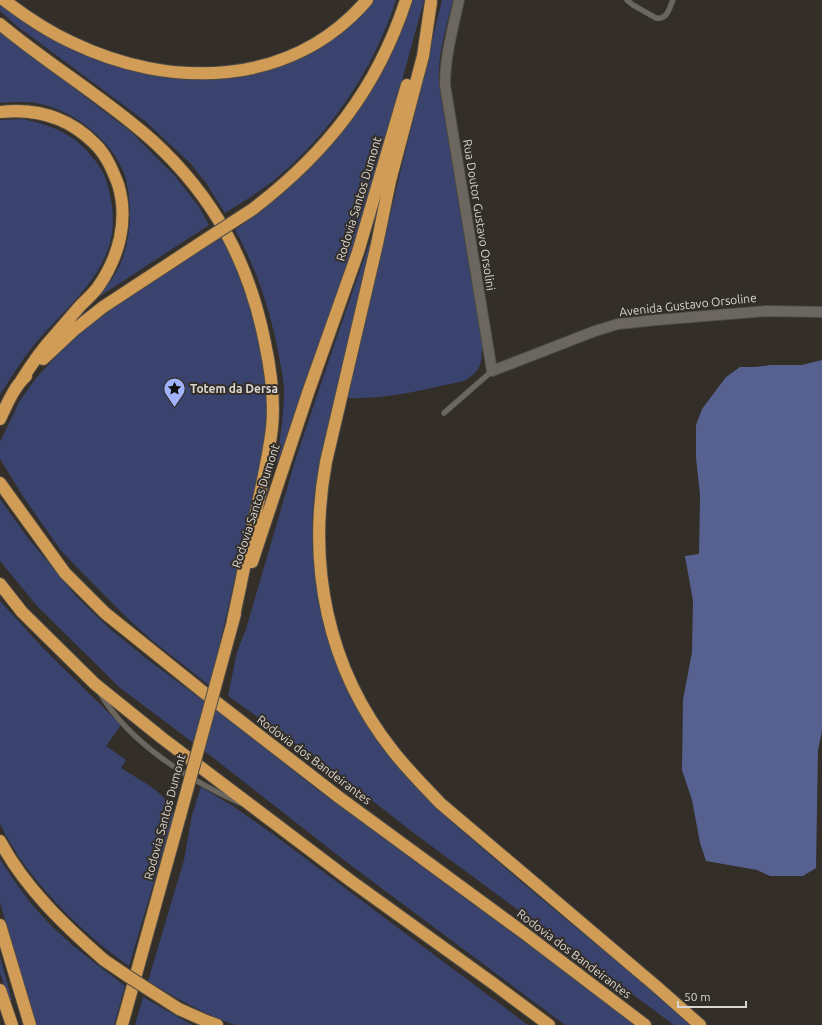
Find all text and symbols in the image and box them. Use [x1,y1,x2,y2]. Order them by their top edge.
street label: Rodovia Santos Dumont [333,135,384,263]
street label: Rua Doutor Gustavo Orsolini [461,138,498,292]
street label: Avenida Gustavo Orsoline [619,291,757,318]
place icon: Totem da Dersa [162,376,188,409]
place label: Totem da Dersa [190,382,278,395]
street label: Rodovia Santos Dumont [229,442,282,569]
street label: Rodovia dos Bandeirantes [255,712,374,807]
street label: Rodovia Santos Dumont [141,752,188,881]
street label: Rodovia dos Bandeirantes [515,906,634,1001]
scale bar [678,983,746,1009]
text: 50 m [684,990,711,1003]

